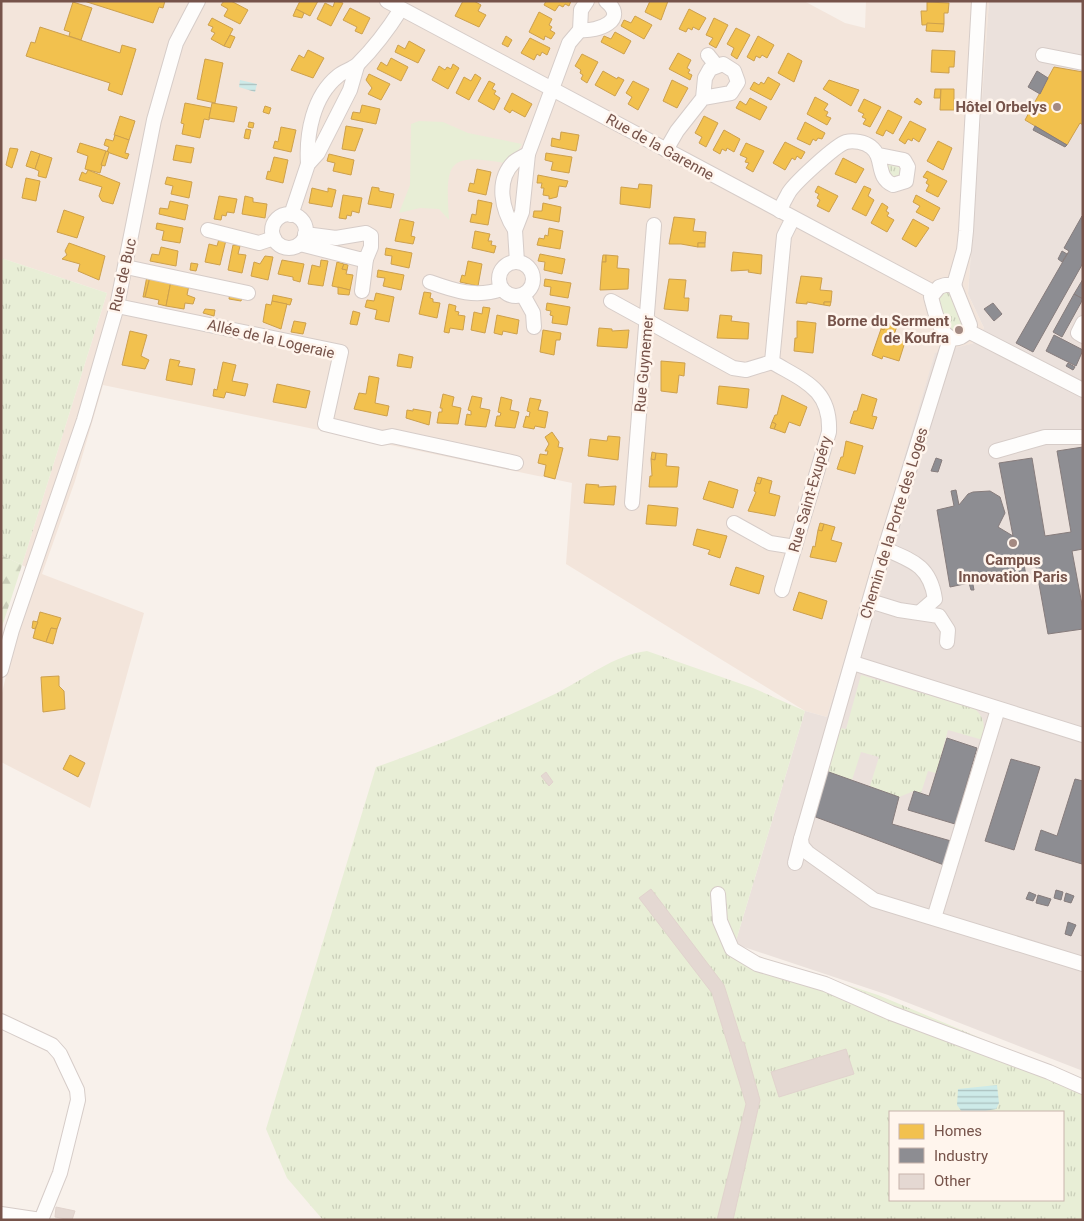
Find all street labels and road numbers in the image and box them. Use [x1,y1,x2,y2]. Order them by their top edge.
street label: Rue de la Garenne [603,110,717,184]
street label: Rue de Buc [106,236,140,313]
street label: Rue Guynemer [631,315,657,413]
street label: Allée de la Logeraie [206,316,336,362]
street label: Chemin de la Porte des Loges [856,425,932,621]
street label: Rue Saint-Exupéry [785,434,835,554]

